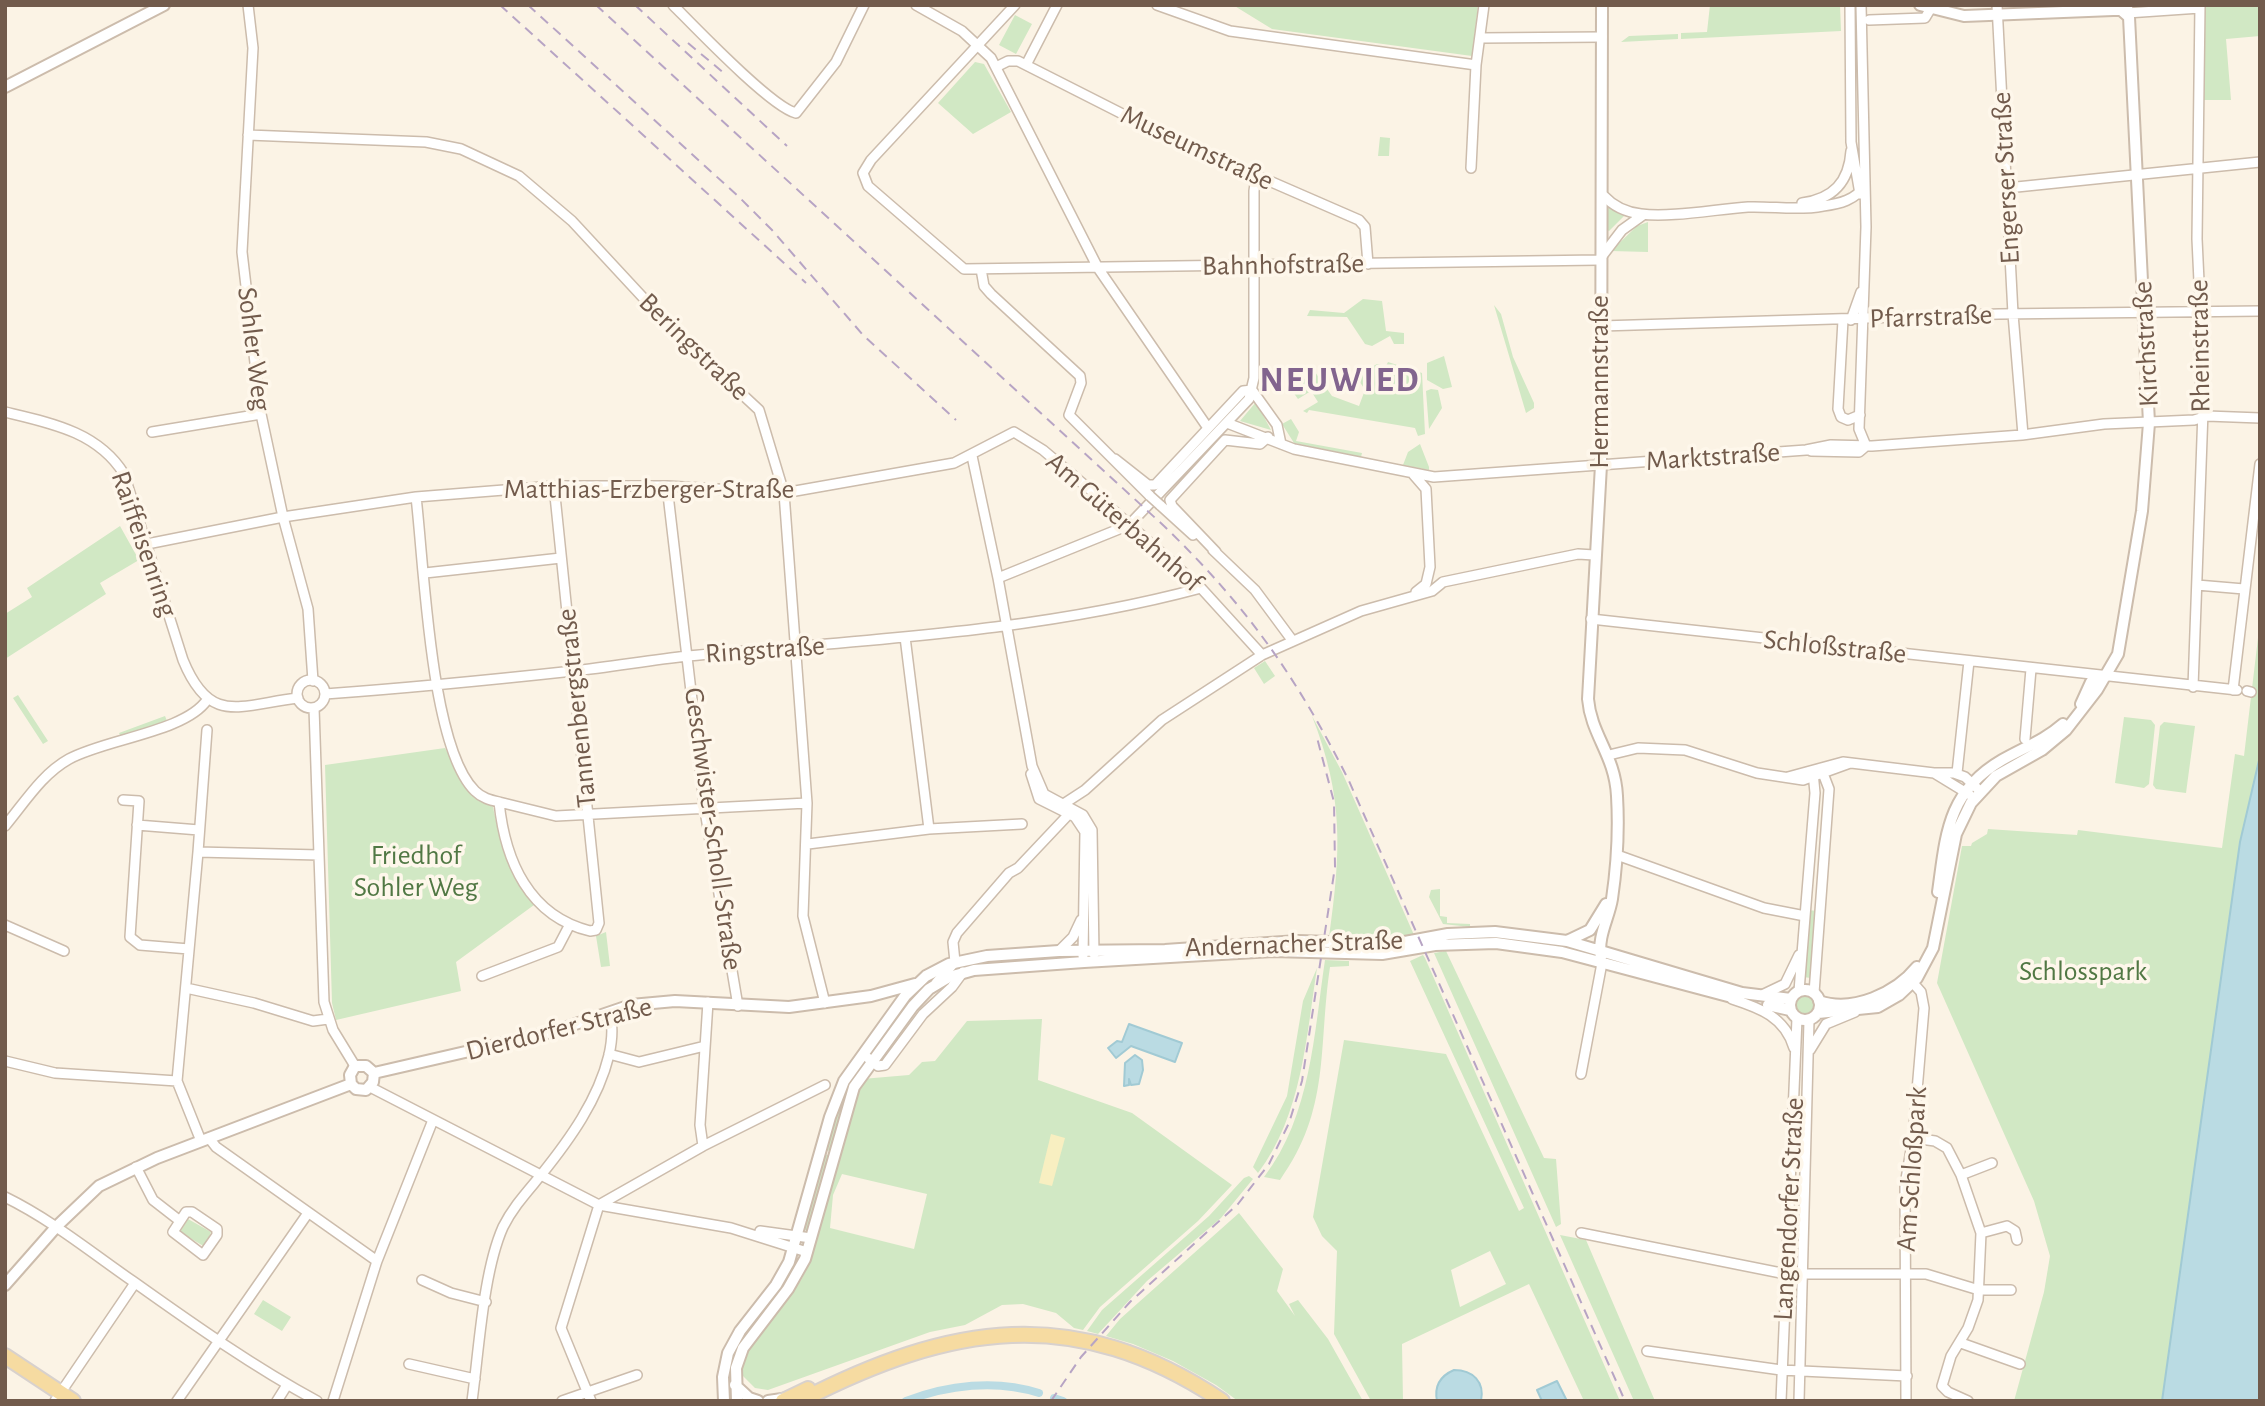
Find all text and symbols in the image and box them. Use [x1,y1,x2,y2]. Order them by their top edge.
street label: Engerser Straße [1985,91,2027,265]
street label: Museumstraße [1115,98,1279,198]
street label: Bahnhofstraße [1202,247,1364,283]
street label: Rheinstraße [2182,279,2218,413]
street label: Kirchstraße [2126,280,2166,408]
street label: Sohler Weg [230,285,278,413]
street label: Beringstraße [632,286,756,408]
street label: Hermannstraße [1583,295,1617,469]
street label: Pfarrstraße [1869,298,1993,336]
district label: NEUWIED [1260,359,1420,401]
street label: Marktstraße [1645,436,1781,478]
street label: Am Güterbahnhof [1039,445,1209,599]
street label: Raiffeisenring [103,467,185,621]
street label: Matthias-Erzberger-Straße [504,473,794,507]
street label: Tannenbergstraße [550,607,604,809]
street label: Schloßstraße [1762,623,1908,671]
street label: Ringstraße [704,629,826,671]
street label: Geschwister-Scholl-Straße [677,686,749,972]
park label: Friedhof Sohler Weg [354,839,478,905]
street label: Andernacher Straße [1184,923,1404,965]
park label: Schlosspark [2019,955,2147,989]
street label: Dierdorfer Straße [462,990,656,1068]
street label: Am Schloßpark [1889,1085,1935,1253]
street label: Langendorfer Straße [1766,1096,1812,1322]

